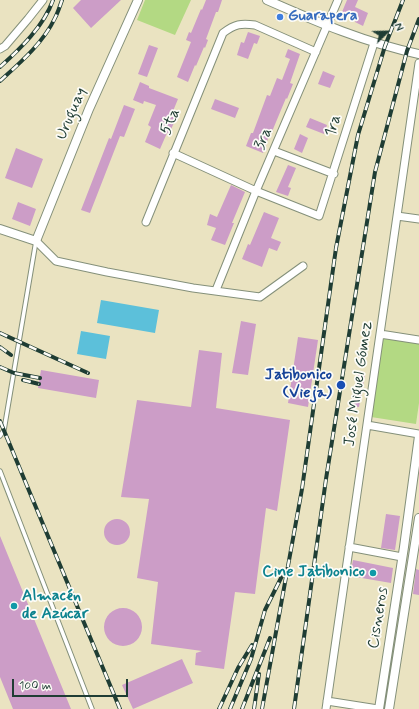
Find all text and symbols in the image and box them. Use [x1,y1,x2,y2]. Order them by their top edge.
place label: Guarapera [288,7,358,27]
marker: Guarapera [275,12,285,22]
north arrow [367,12,407,52]
text: N [390,21,406,33]
street label: Uruguay [52,85,92,143]
street label: 5ta [157,106,185,138]
street label: 1ra [322,113,346,139]
street label: 3ra [251,125,277,153]
street label: José Miguel Gómez [341,320,377,448]
place label: Jatibonico (Vieja) [265,366,332,404]
marker: Jatibonico (Vieja) [335,379,347,391]
place label: Cine Jatibonico [262,563,365,583]
marker: Cine Jatibonico [368,568,378,578]
street label: Cisneros [365,586,393,650]
place label: Almacén de Azúcar [22,587,88,625]
marker: Almacén de Azúcar [9,601,19,611]
scale bar [14,671,130,697]
text: 100 m [19,678,51,694]

